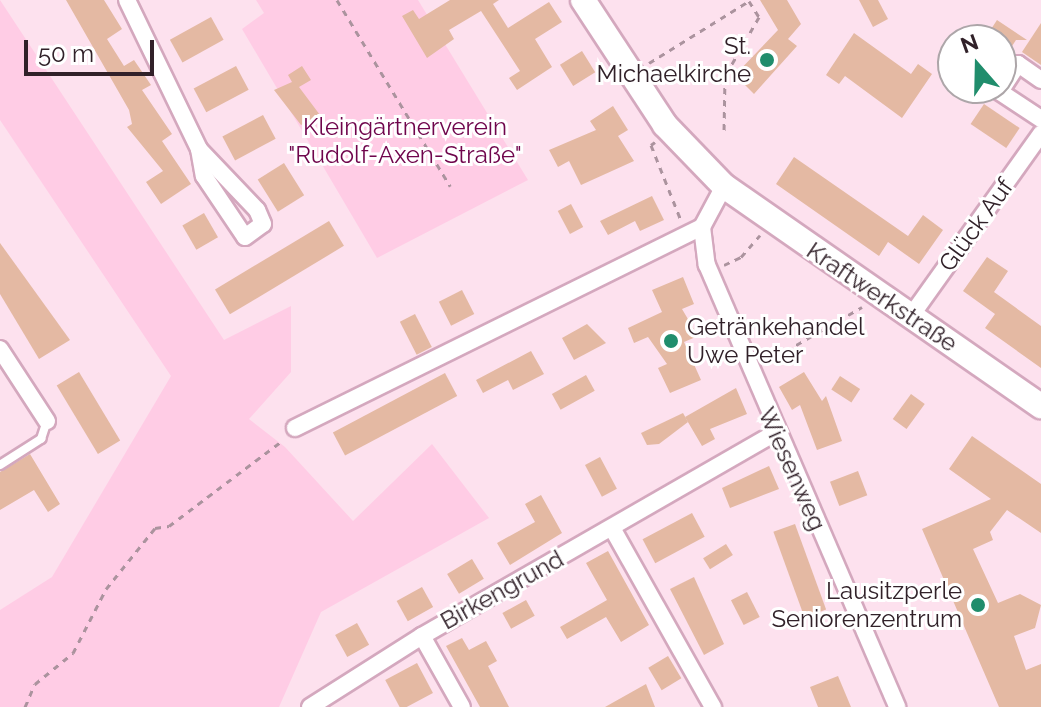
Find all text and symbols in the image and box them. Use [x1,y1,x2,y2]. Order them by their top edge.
scale bar [28,24,158,74]
north arrow [937,24,1017,104]
text: N [957,28,982,58]
place label: St. Michaelkirche [597,32,751,88]
text: 50 m [38,39,94,68]
marker: St. Michaelkirche [758,51,776,69]
park label: Kleingärtnerverein "Rudolf-Axen-Straße" [288,113,522,169]
street label: Glück Auf [933,173,1019,277]
street label: Kraftwerkstraße [801,236,963,358]
place label: Getränkehandel Uwe Peter [687,313,864,369]
marker: Getränkehandel Uwe Peter [662,332,680,350]
street label: Wiesenweg [752,403,832,535]
street label: Birkengrund [435,544,569,636]
place label: Lausitzperle Seniorenzentrum [771,577,962,633]
marker: Lausitzperle Seniorenzentrum [969,596,987,614]

